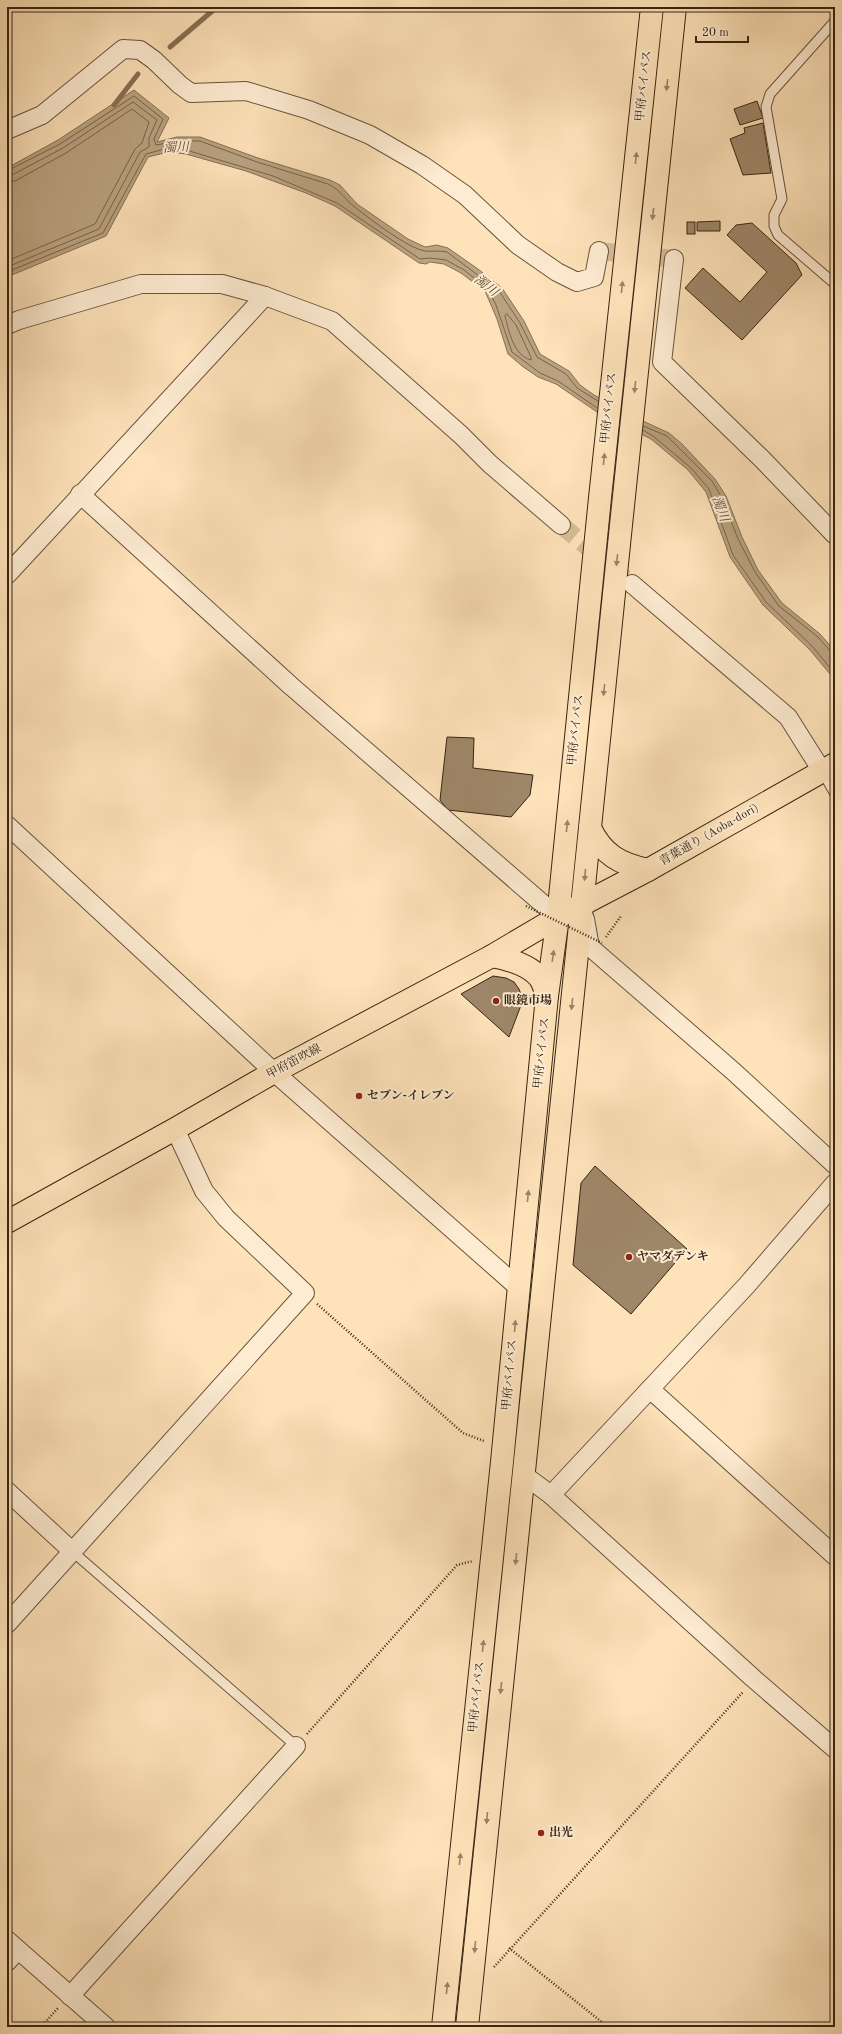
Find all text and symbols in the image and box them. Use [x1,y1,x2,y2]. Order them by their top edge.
scale bar [696,18,748,44]
text: 20 m [702,27,729,39]
street label: 甲府バイパス [632,49,654,122]
one-way arrow [664,79,670,91]
water label: 濁川 [163,140,191,155]
one-way arrow [633,152,639,164]
one-way arrow [650,208,657,220]
water label: 濁川 [472,272,502,300]
one-way arrow [619,281,626,294]
street label: 甲府バイパス [597,371,619,444]
one-way arrow [632,381,638,393]
one-way arrow [601,453,607,465]
water label: 濁川 [709,494,732,525]
one-way arrow [614,554,620,567]
one-way arrow [600,684,607,696]
street label: 甲府バイパス [564,693,586,766]
street label: 青葉通り (Aoba-dori) [656,800,761,868]
one-way arrow [564,820,570,833]
one-way arrow [582,869,589,881]
one-way arrow [550,950,556,962]
place label: 眼鏡市場 [504,993,552,1007]
marker: 眼鏡市場 [491,996,501,1006]
one-way arrow [569,998,576,1010]
street label: 甲府バイパス [530,1016,552,1089]
street label: 甲府笛吹線 [264,1041,323,1081]
place label: セブン-イレブン [367,1088,454,1102]
marker: セブン-イレブン [354,1091,364,1101]
one-way arrow [525,1190,531,1202]
place label: ヤマダデンキ [637,1250,709,1263]
marker: ヤマダデンキ [624,1252,634,1262]
one-way arrow [512,1320,519,1332]
street label: 甲府バイパス [499,1339,519,1411]
one-way arrow [512,1553,519,1565]
one-way arrow [480,1640,486,1652]
street label: 甲府バイパス [465,1660,487,1733]
one-way arrow [498,1682,504,1694]
one-way arrow [484,1812,491,1824]
place label: 出光 [549,1825,573,1839]
marker: 出光 [536,1828,546,1838]
one-way arrow [457,1853,463,1865]
one-way arrow [472,1941,478,1953]
one-way arrow [444,1982,450,1994]

